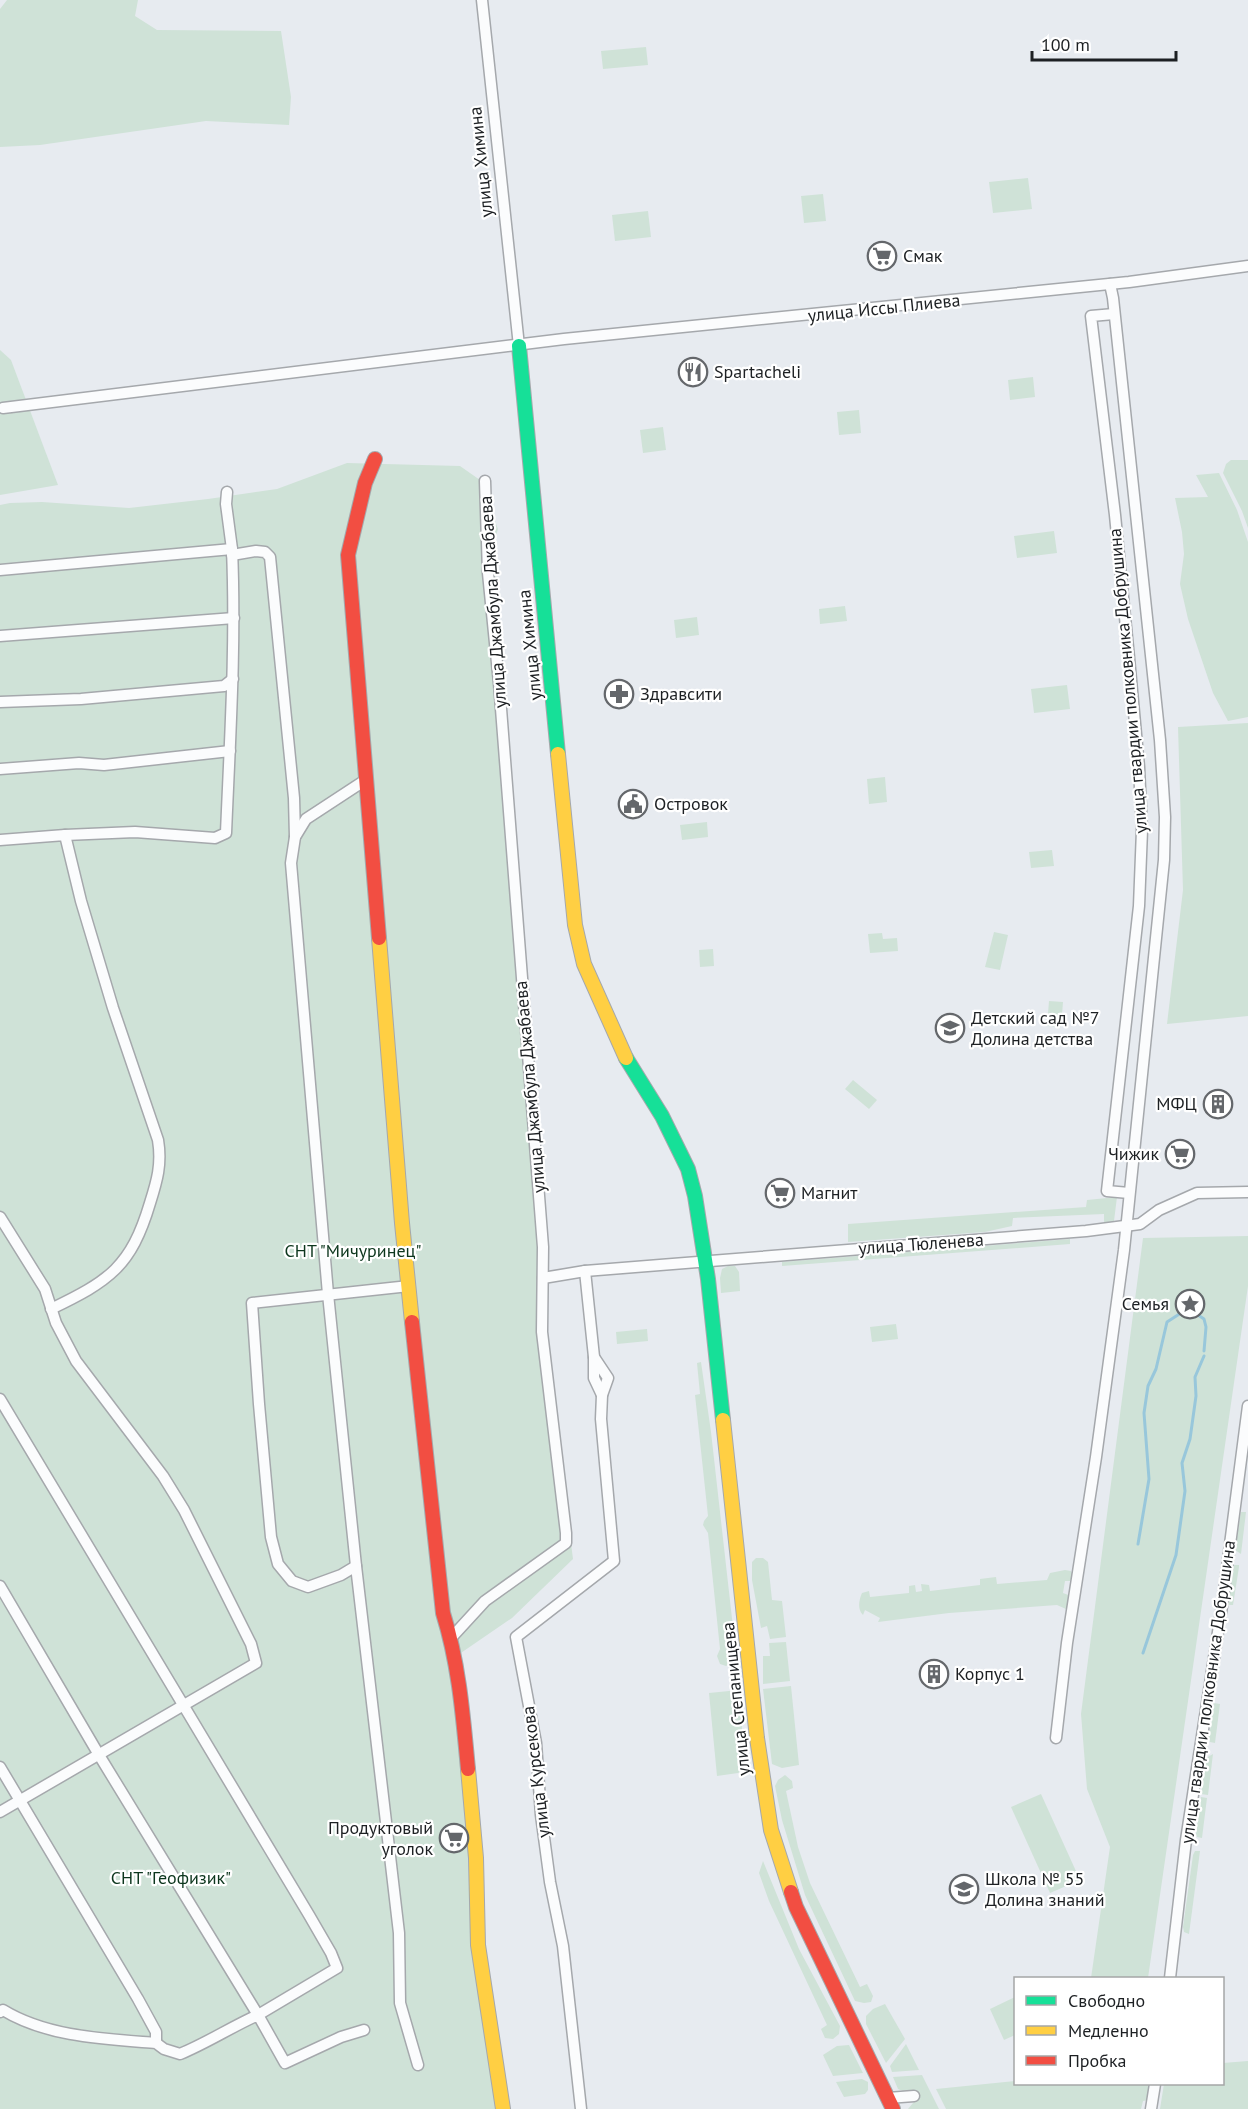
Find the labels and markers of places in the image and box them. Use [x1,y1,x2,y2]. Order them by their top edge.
supermarket icon: Смак [866,240,898,272]
place label: Смак [903,244,943,267]
restaurant icon: Spartacheli [677,356,709,388]
place label: Spartacheli [714,360,801,383]
pharmacy icon: Здравсити [603,678,635,710]
place label: Здравсити [640,682,722,705]
public building icon: Островок [617,788,649,820]
place label: Островок [654,792,728,815]
place label: Детский сад №7 Долина детства [971,1006,1100,1050]
school or university icon: Детский сад №7 Долина детства [934,1012,966,1044]
building icon: МФЦ [1202,1088,1234,1120]
place label: МФЦ [1156,1092,1197,1115]
supermarket icon: Чижик [1164,1138,1196,1170]
place label: Чижик [1108,1142,1159,1165]
supermarket icon: Магнит [764,1177,796,1209]
place label: Магнит [801,1181,858,1204]
place icon: Семья [1174,1288,1206,1320]
place label: Семья [1122,1292,1169,1315]
building icon: Корпус 1 [918,1658,950,1690]
place label: Корпус 1 [955,1662,1025,1685]
place label: Продуктовый уголок [328,1816,433,1860]
supermarket icon: Продуктовый уголок [438,1822,470,1854]
place label: Школа № 55 Долина знаний [985,1867,1104,1911]
school or university icon: Школа № 55 Долина знаний [948,1873,980,1905]

